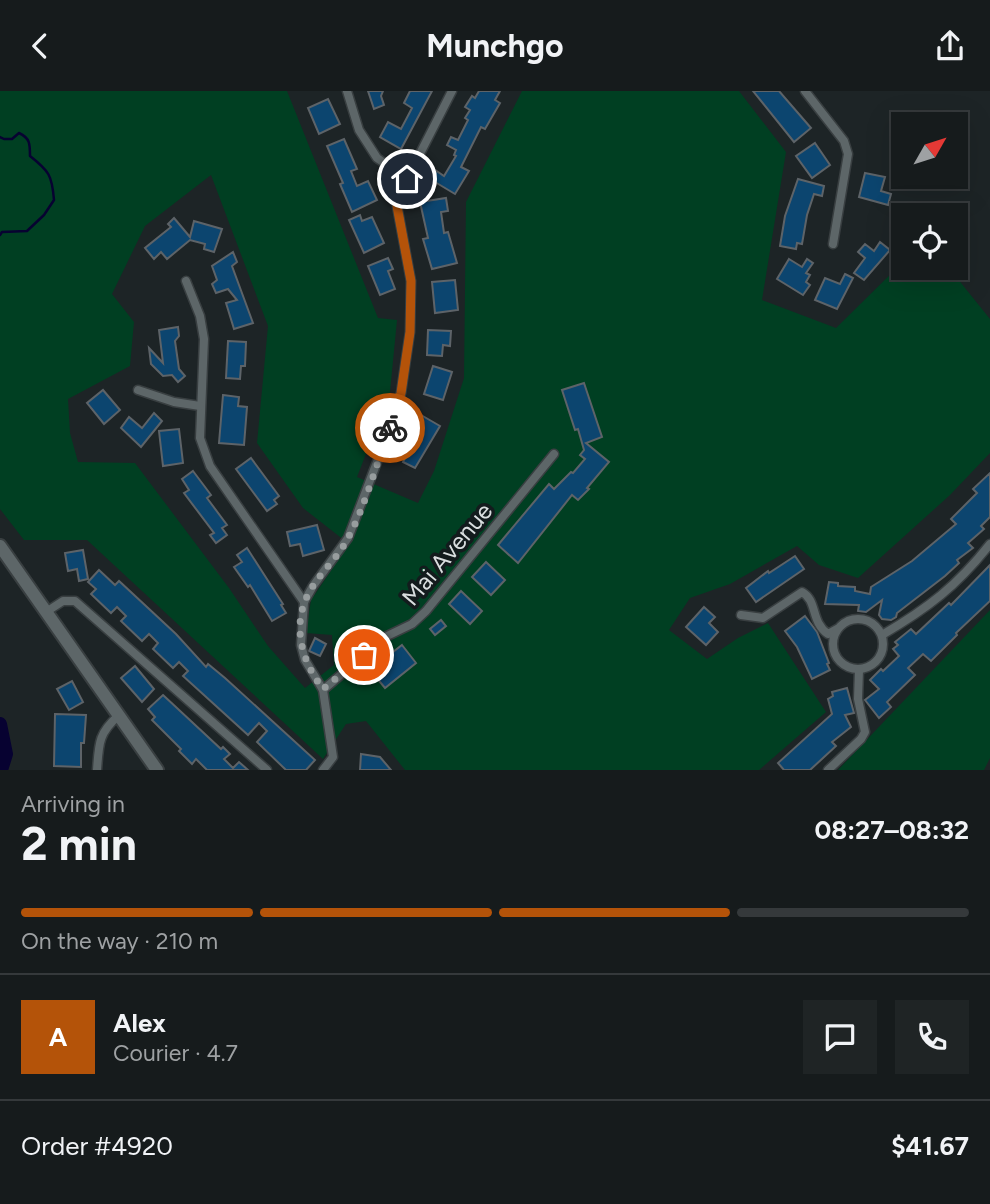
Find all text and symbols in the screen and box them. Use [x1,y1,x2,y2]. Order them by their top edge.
icon: back [21,27,59,65]
text: Munchgo [426,27,564,65]
icon: share [931,27,969,65]
north arrow [891,112,968,189]
map controls [891,112,968,280]
pin [377,149,437,209]
icon: home [388,160,426,198]
button: locate [891,203,968,280]
courier [355,393,425,463]
icon: bike [371,409,409,447]
street label: Mai Avenue [396,497,498,611]
pin [334,625,394,685]
icon: bag [345,636,383,674]
text: Arriving in [21,790,125,818]
text: 08:27–08:32 [815,814,969,846]
text: 2 min [21,816,137,872]
text: On the way · 210 m [21,927,218,955]
button: chat [803,1000,877,1074]
button: phone [895,1000,969,1074]
text: Alex [113,1007,166,1039]
text: A [49,1021,67,1053]
text: Courier · 4.7 [113,1039,238,1067]
text: Order #4920 [21,1130,173,1162]
text: $41.67 [891,1130,969,1162]

